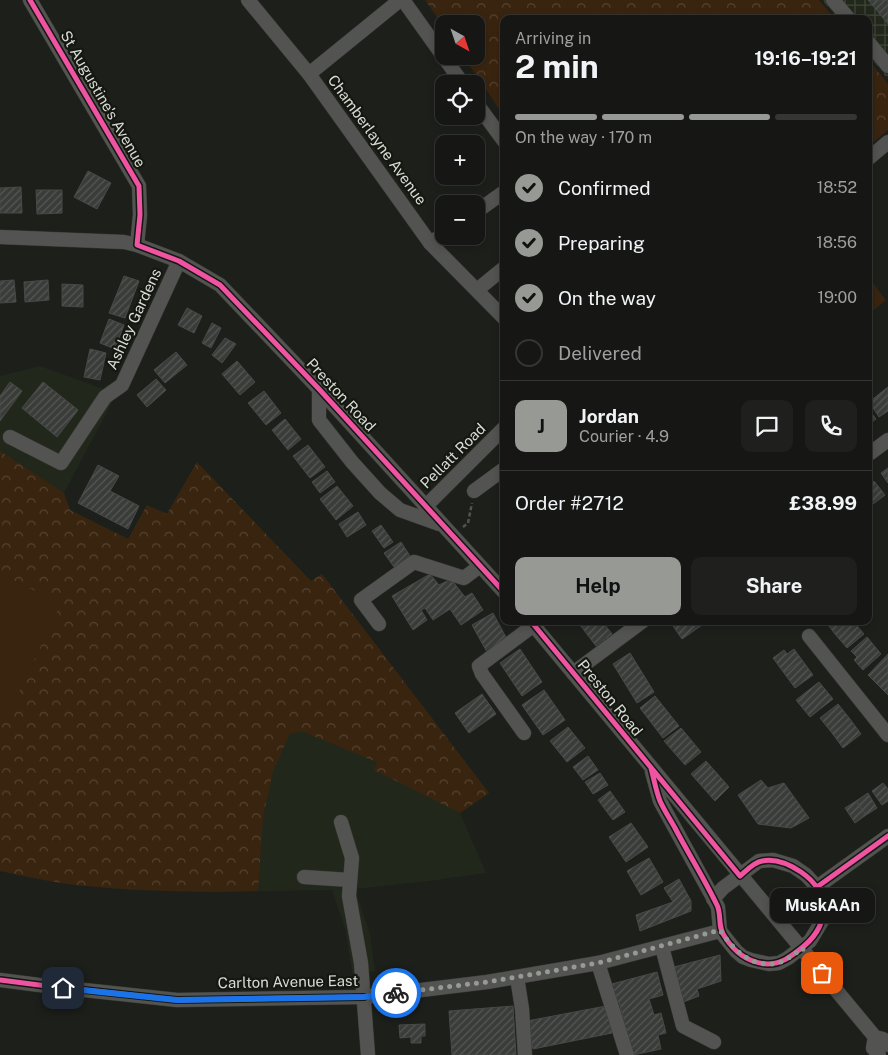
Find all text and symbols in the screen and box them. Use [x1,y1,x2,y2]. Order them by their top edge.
north arrow [435,15,485,65]
map controls [435,15,485,245]
street label: St Augustine's Avenue [57,27,149,170]
text: Arriving in [515,29,591,48]
text: 19:16–19:21 [754,47,857,69]
text: 2 min [515,48,599,85]
street label: Chamberlayne Avenue [325,71,430,208]
button: locate [435,75,485,125]
text: On the way · 170 m [515,128,652,147]
button: + [435,135,485,185]
icon: check [515,174,543,202]
text: Confirmed [558,177,651,199]
text: 18:52 [817,178,857,197]
button: − [435,195,485,245]
icon: check [515,229,543,257]
text: Preparing [558,232,645,254]
text: 18:56 [816,233,857,252]
street label: Ashley Gardens [103,266,164,372]
icon: check [515,284,543,312]
text: On the way [558,287,656,309]
text: 19:00 [817,288,857,307]
text: Delivered [558,342,642,364]
street label: Preston Road [303,355,379,435]
button: chat [741,400,793,452]
button: phone [805,400,857,452]
text: Jordan [579,405,639,427]
text: J [537,415,545,437]
street label: Pellatt Road [417,420,489,492]
text: Courier · 4.9 [579,427,669,446]
text: Order #2712 [515,492,624,514]
text: £38.99 [789,492,857,514]
button: Help [515,557,681,615]
button: Share [691,557,857,615]
street label: Preston Road [574,656,646,739]
callout: MuskAAn [770,888,874,923]
text: MuskAAn [785,896,860,915]
pin [801,952,843,994]
icon: bag [808,959,836,987]
pin [42,967,84,1009]
courier [371,968,421,1018]
street label: Carlton Avenue East [218,972,359,991]
icon: home [49,974,77,1002]
icon: bike [382,979,410,1007]

